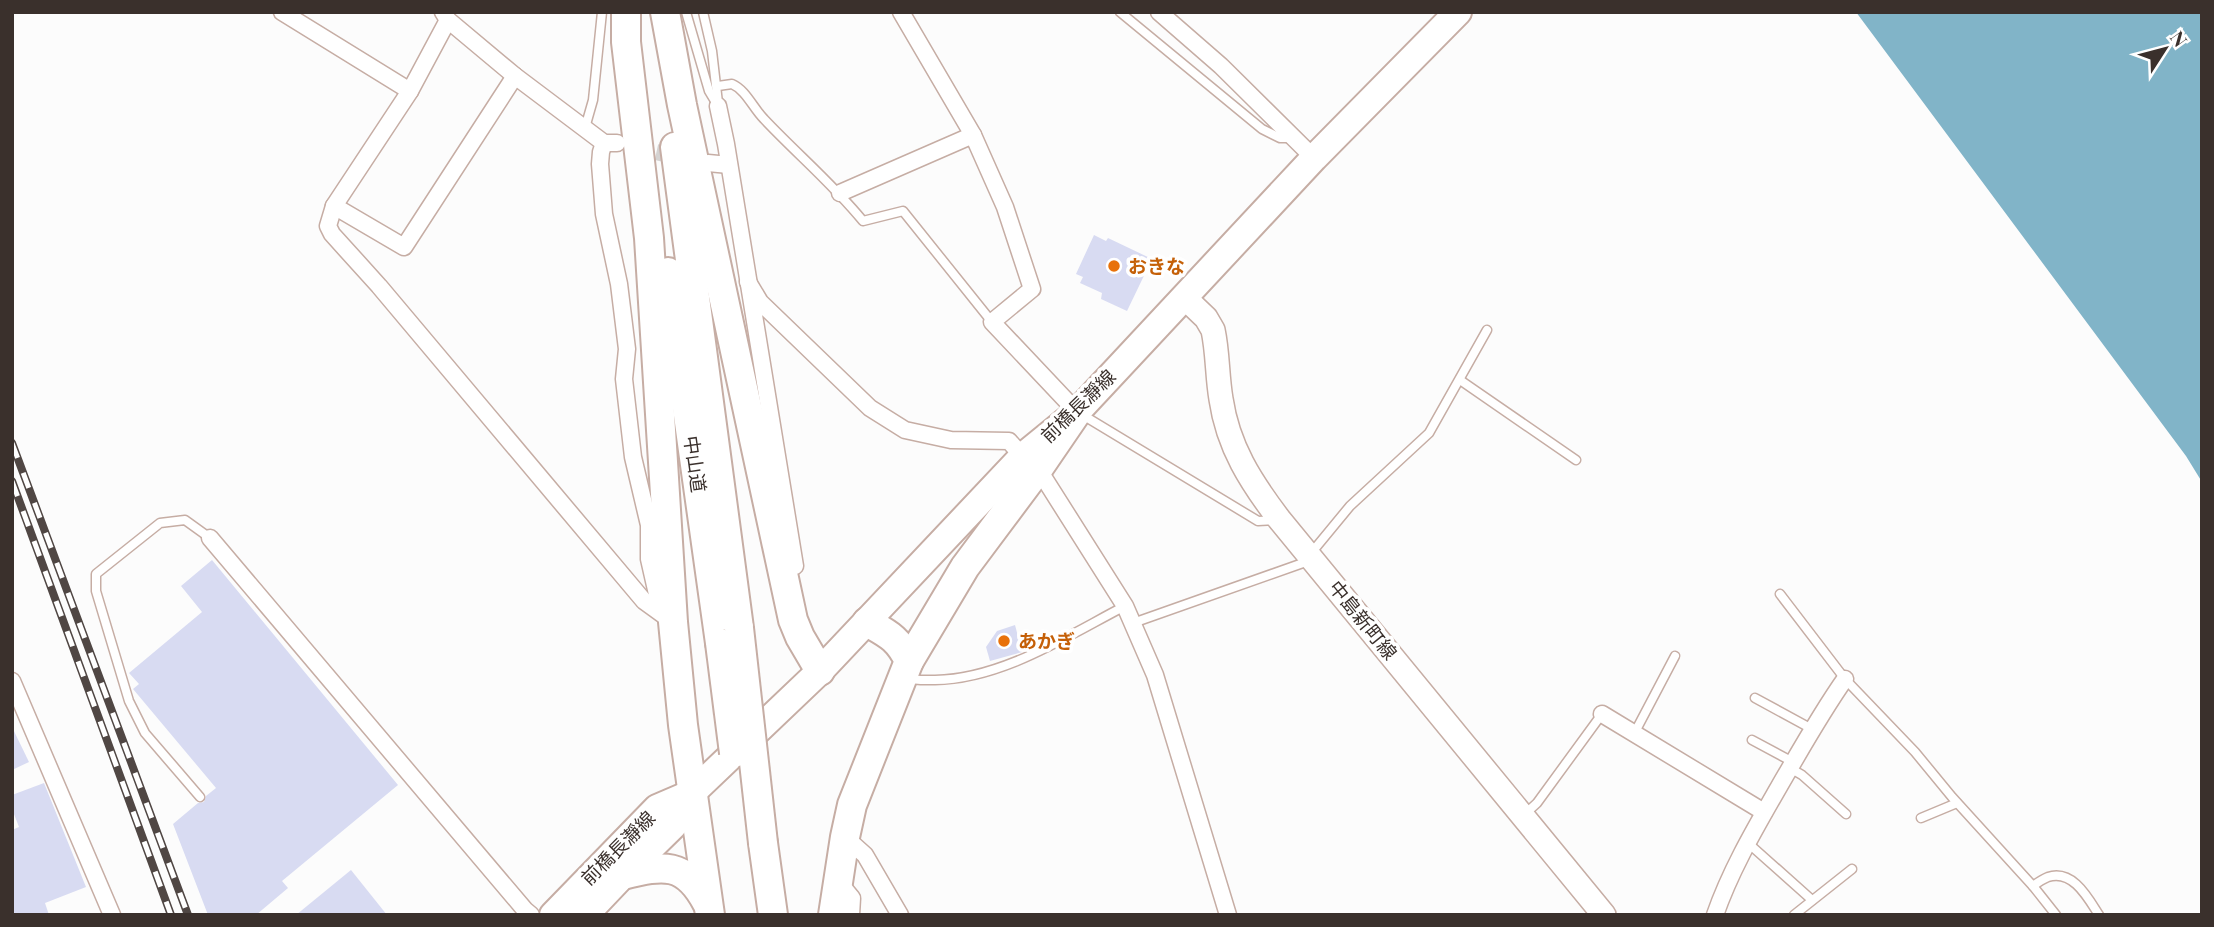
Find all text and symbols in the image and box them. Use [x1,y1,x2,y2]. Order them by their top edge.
north arrow [2130,14,2200,84]
text: N [2165,25,2194,52]
place label: おきな [1128,252,1185,278]
marker: おきな [1106,258,1122,274]
street label: 前橋長瀞線 [1034,363,1121,448]
street label: 中山道 [679,434,713,494]
street label: 中島新町線 [1324,574,1404,664]
place label: あかぎ [1018,627,1075,653]
marker: あかぎ [996,633,1012,649]
street label: 前橋長瀞線 [575,805,660,890]

